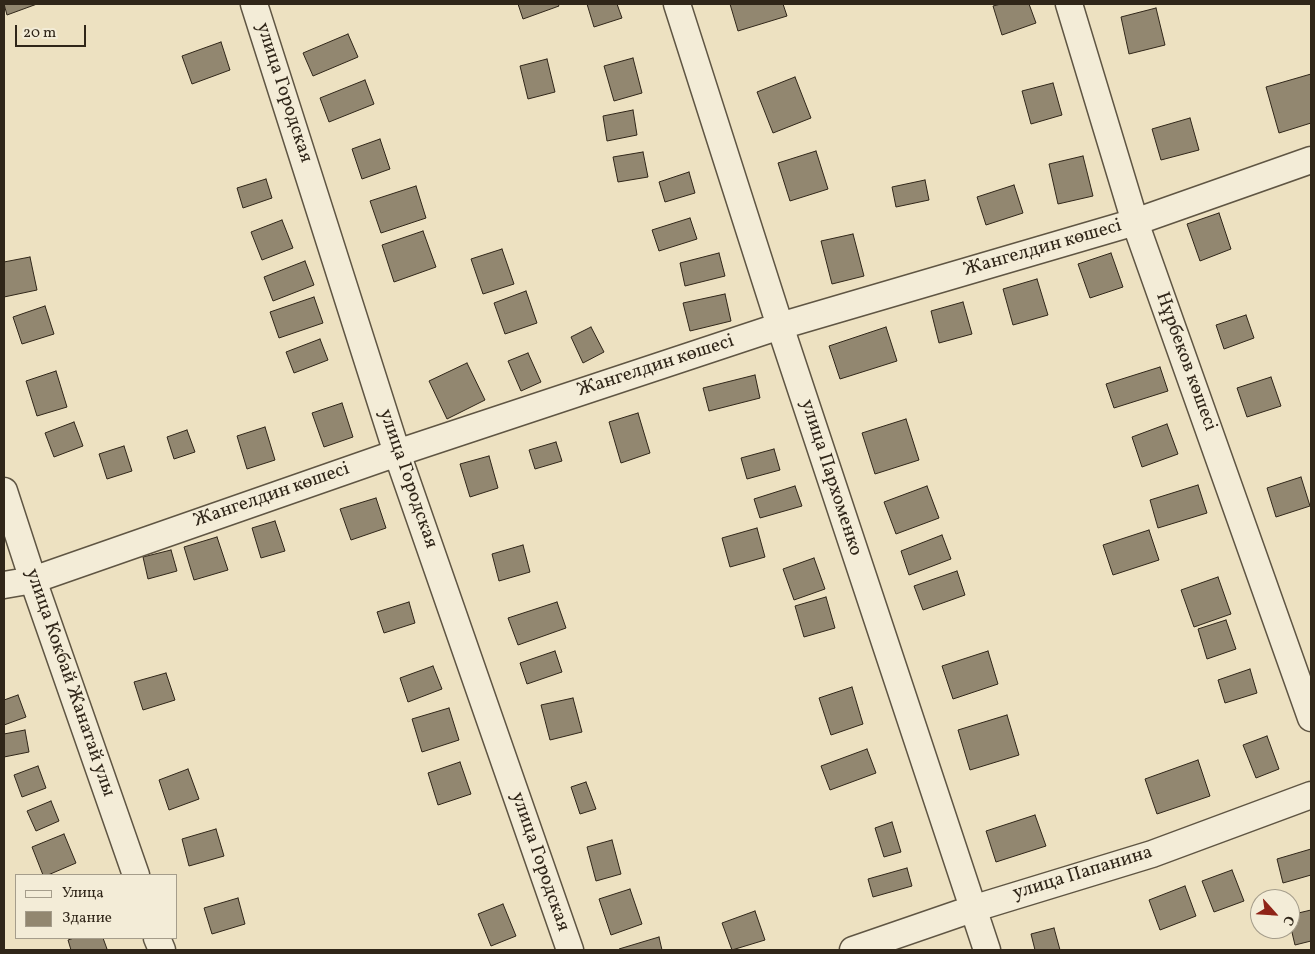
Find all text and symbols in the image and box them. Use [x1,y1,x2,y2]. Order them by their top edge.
scale bar [18,15,89,47]
street label: улица Городская [250,20,316,166]
text: 20 m [23,23,56,44]
street label: Жангелдин көшесі [961,215,1125,283]
street label: Нұрбеков көшесі [1149,289,1221,435]
street label: Жангелдин көшесі [575,331,737,403]
street label: улица Пархоменко [794,397,866,559]
street label: улица Городская [372,406,442,552]
street label: Жангелдин көшесі [191,459,353,533]
street label: улица Кокбай Жанатай улы [19,566,119,800]
street label: улица Городская [504,789,574,935]
street label: улица Папанина [1010,842,1156,906]
legend [15,874,178,939]
text: Улица [62,883,104,904]
north arrow [1250,889,1300,939]
text: Здание [62,908,112,929]
text: С [1278,912,1299,929]

